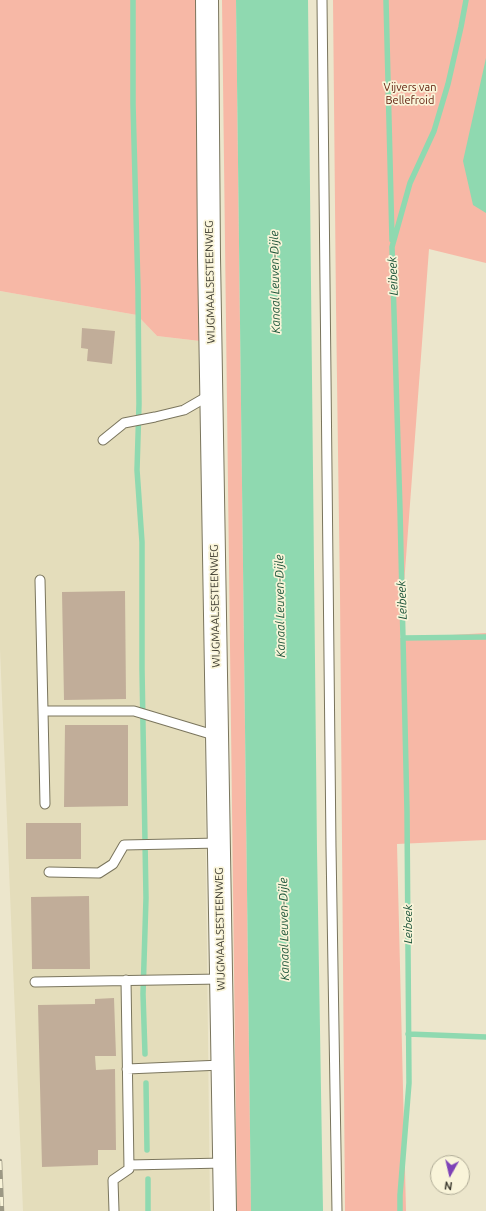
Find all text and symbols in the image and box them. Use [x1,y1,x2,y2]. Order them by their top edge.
park label: Vijvers van Bellefroid [384,80,436,106]
street label: WIJGMAALSESTEENWEG [202,220,218,344]
water label: Kanaal Leuven-Dijle [267,230,283,334]
water label: Leibeek [385,256,401,296]
street label: WIJGMAALSESTEENWEG [207,544,223,668]
water label: Kanaal Leuven-Dijle [272,554,288,658]
water label: Leibeek [394,580,410,620]
street label: WIJGMAALSESTEENWEG [212,867,228,991]
water label: Kanaal Leuven-Dijle [276,877,292,981]
water label: Leibeek [401,904,415,944]
north arrow [430,1155,470,1195]
text: N [444,1179,453,1192]

